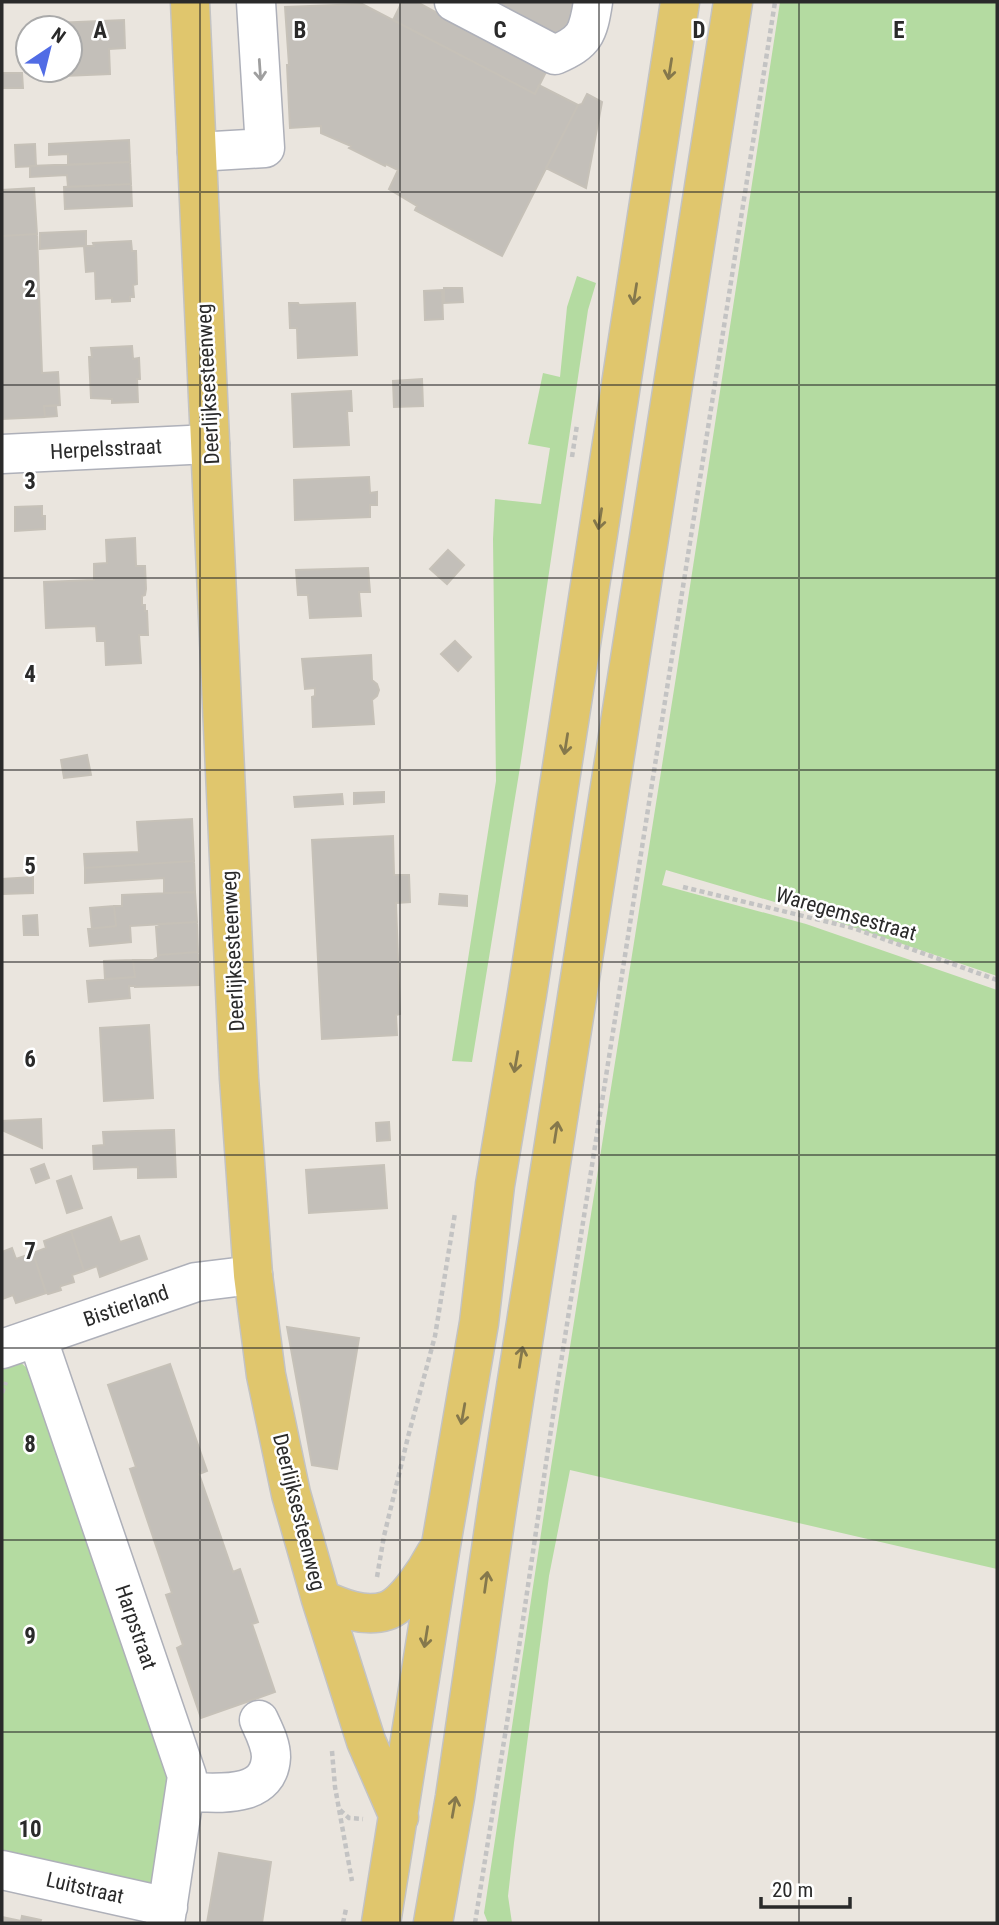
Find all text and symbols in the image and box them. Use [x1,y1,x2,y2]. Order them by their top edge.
north arrow [14,14,84,84]
text: A [93,17,107,44]
text: B [294,17,306,44]
text: C [493,17,507,44]
text: D [693,17,706,44]
text: E [893,17,905,44]
text: N [47,23,70,48]
one-way arrow [663,57,676,80]
one-way arrow [254,58,267,81]
text: 2 [24,276,36,303]
one-way arrow [628,282,641,305]
street label: Deerlijksesteenweg [192,303,224,465]
street label: Herpelsstraat [49,434,163,464]
text: 3 [24,468,36,495]
one-way arrow [593,507,606,530]
text: 4 [24,661,36,688]
one-way arrow [559,732,572,755]
text: 5 [24,853,36,880]
street label: Deerlijksesteenweg [217,870,249,1032]
street label: Waregemsestraat [773,882,919,946]
text: 6 [24,1046,36,1073]
one-way arrow [509,1050,522,1073]
one-way arrow [550,1121,563,1144]
text: 7 [24,1238,36,1265]
street label: Bistierland [80,1280,172,1332]
one-way arrow [515,1346,528,1369]
one-way arrow [456,1402,469,1425]
text: 8 [24,1431,36,1458]
street label: Deerlijksesteenweg [268,1431,330,1593]
one-way arrow [480,1571,493,1593]
street label: Harpstraat [110,1582,162,1672]
text: 9 [24,1623,36,1650]
one-way arrow [419,1625,432,1648]
one-way arrow [448,1796,461,1819]
text: 10 [18,1816,42,1843]
scale bar [761,1866,850,1910]
street label: Luitstraat [44,1867,126,1909]
text: 20 m [772,1878,813,1902]

